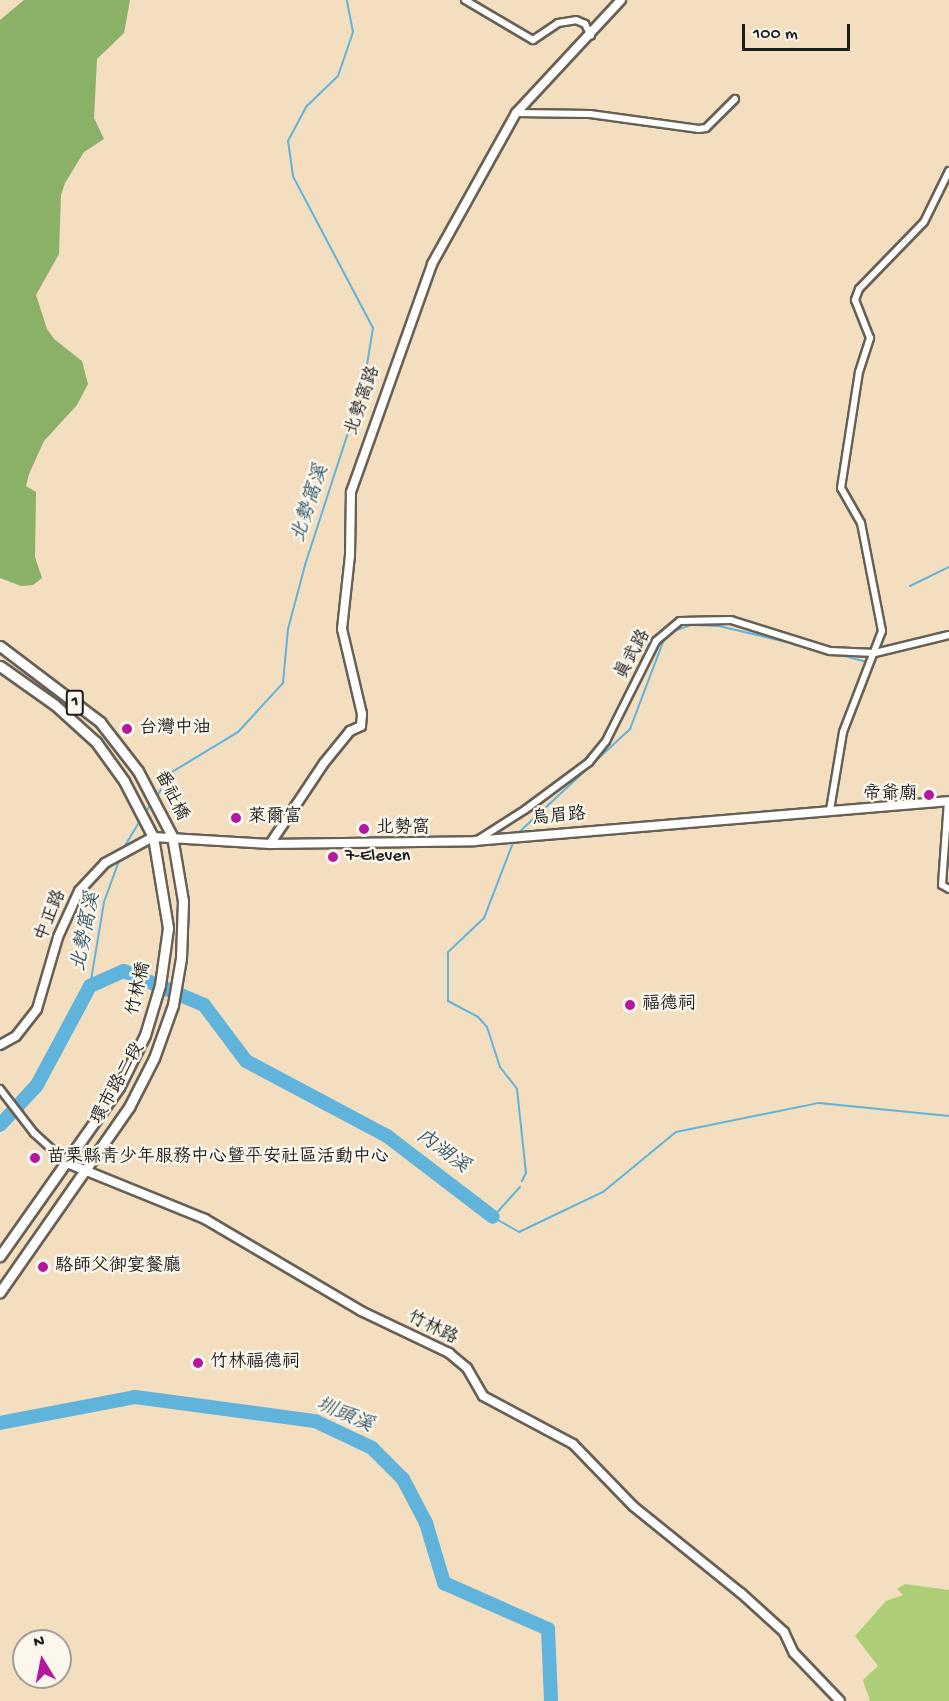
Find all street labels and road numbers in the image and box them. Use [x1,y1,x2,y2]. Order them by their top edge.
street label: 北勢窩路 [342,363,386,439]
street label: 真武路 [611,626,657,684]
road number: 1 [64,690,86,716]
street label: 番社橋 [148,767,192,825]
street label: 烏眉路 [531,805,587,831]
street label: 中正路 [32,887,72,945]
street label: 竹林橋 [123,960,157,1018]
street label: 環市路二段 [88,1039,150,1129]
street label: 竹林路 [403,1307,461,1351]

